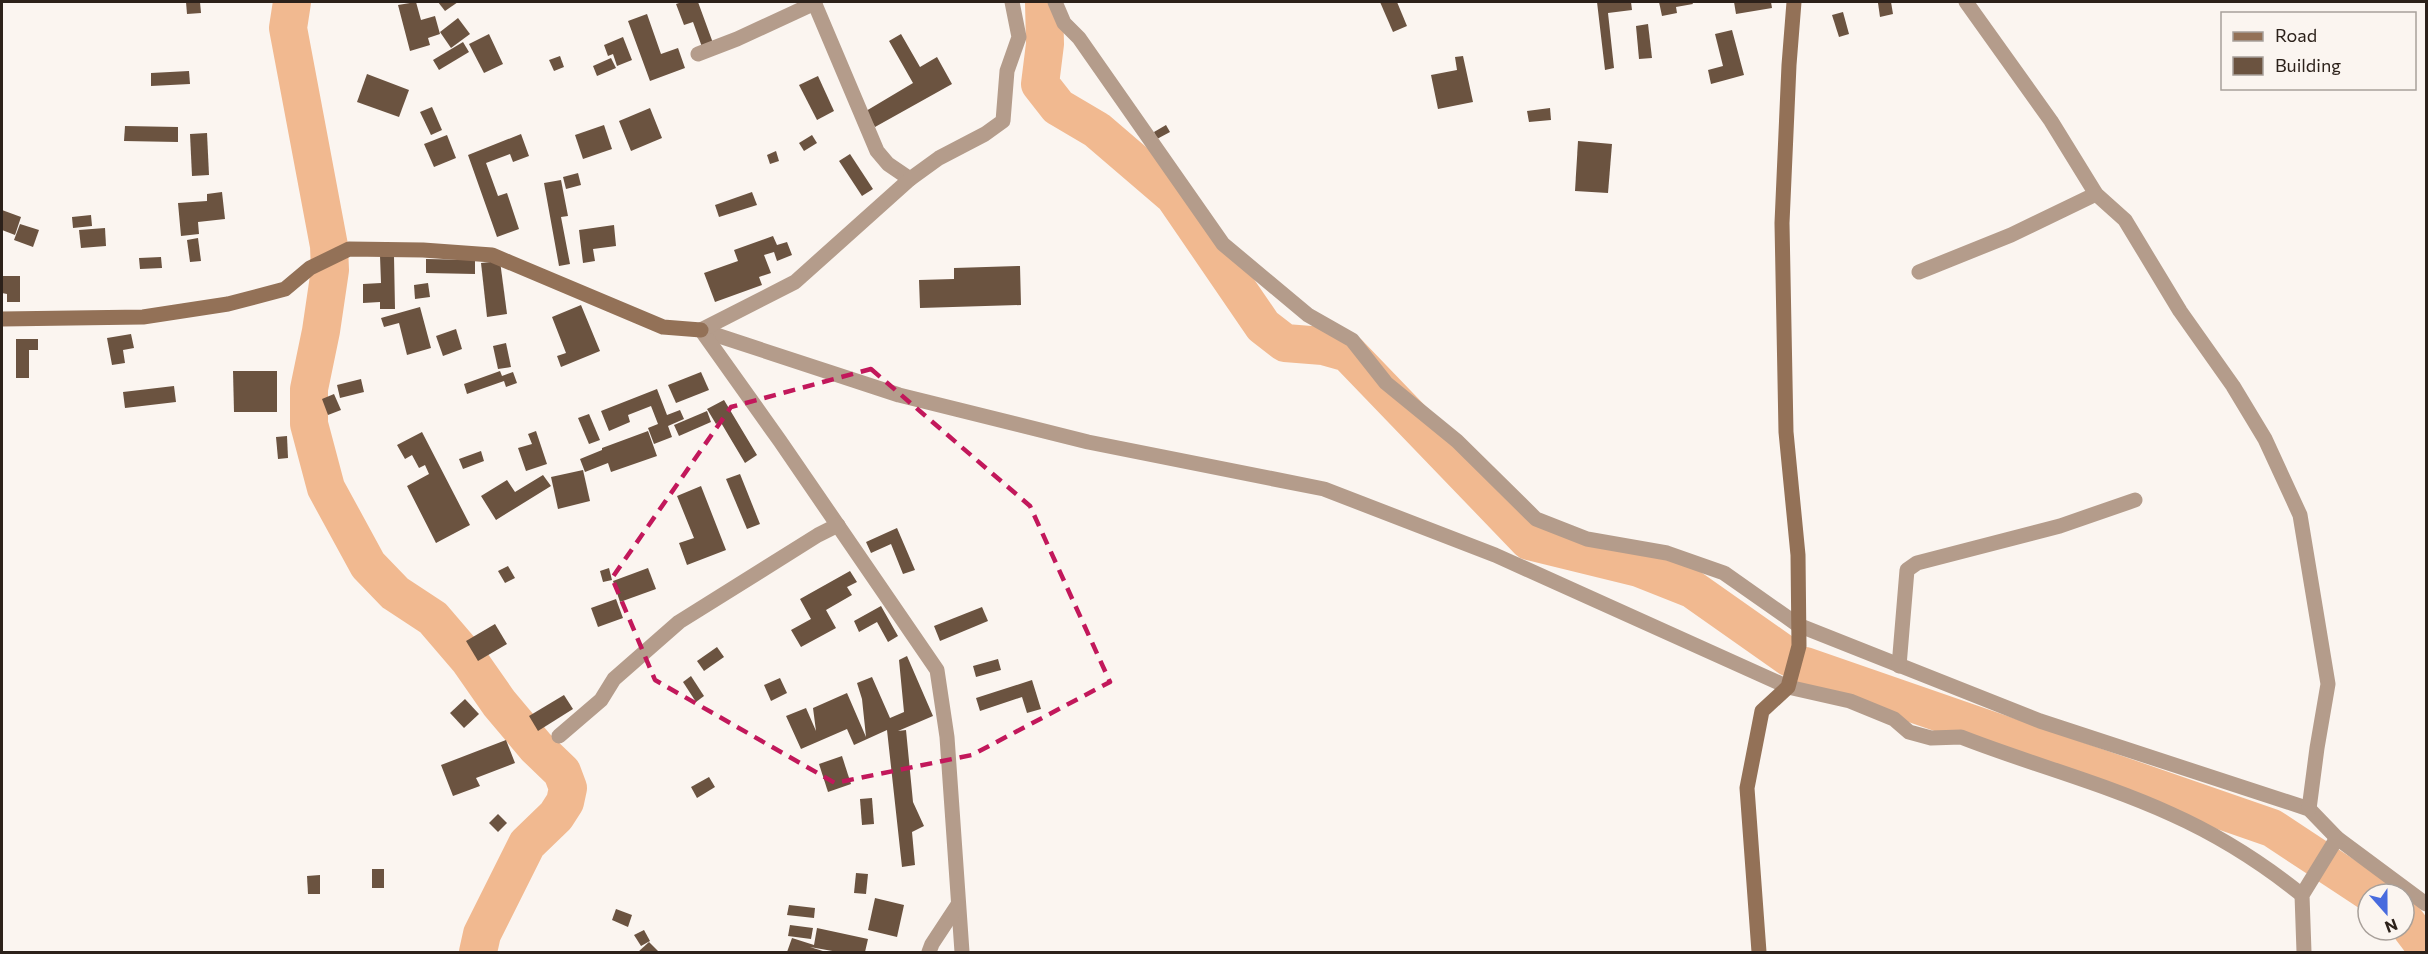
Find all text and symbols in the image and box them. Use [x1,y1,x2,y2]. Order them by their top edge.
legend [2221,12,2416,90]
text: Road [2275,24,2317,46]
text: Building [2275,54,2341,76]
north arrow [2356,882,2416,942]
text: N [2383,915,2401,937]

